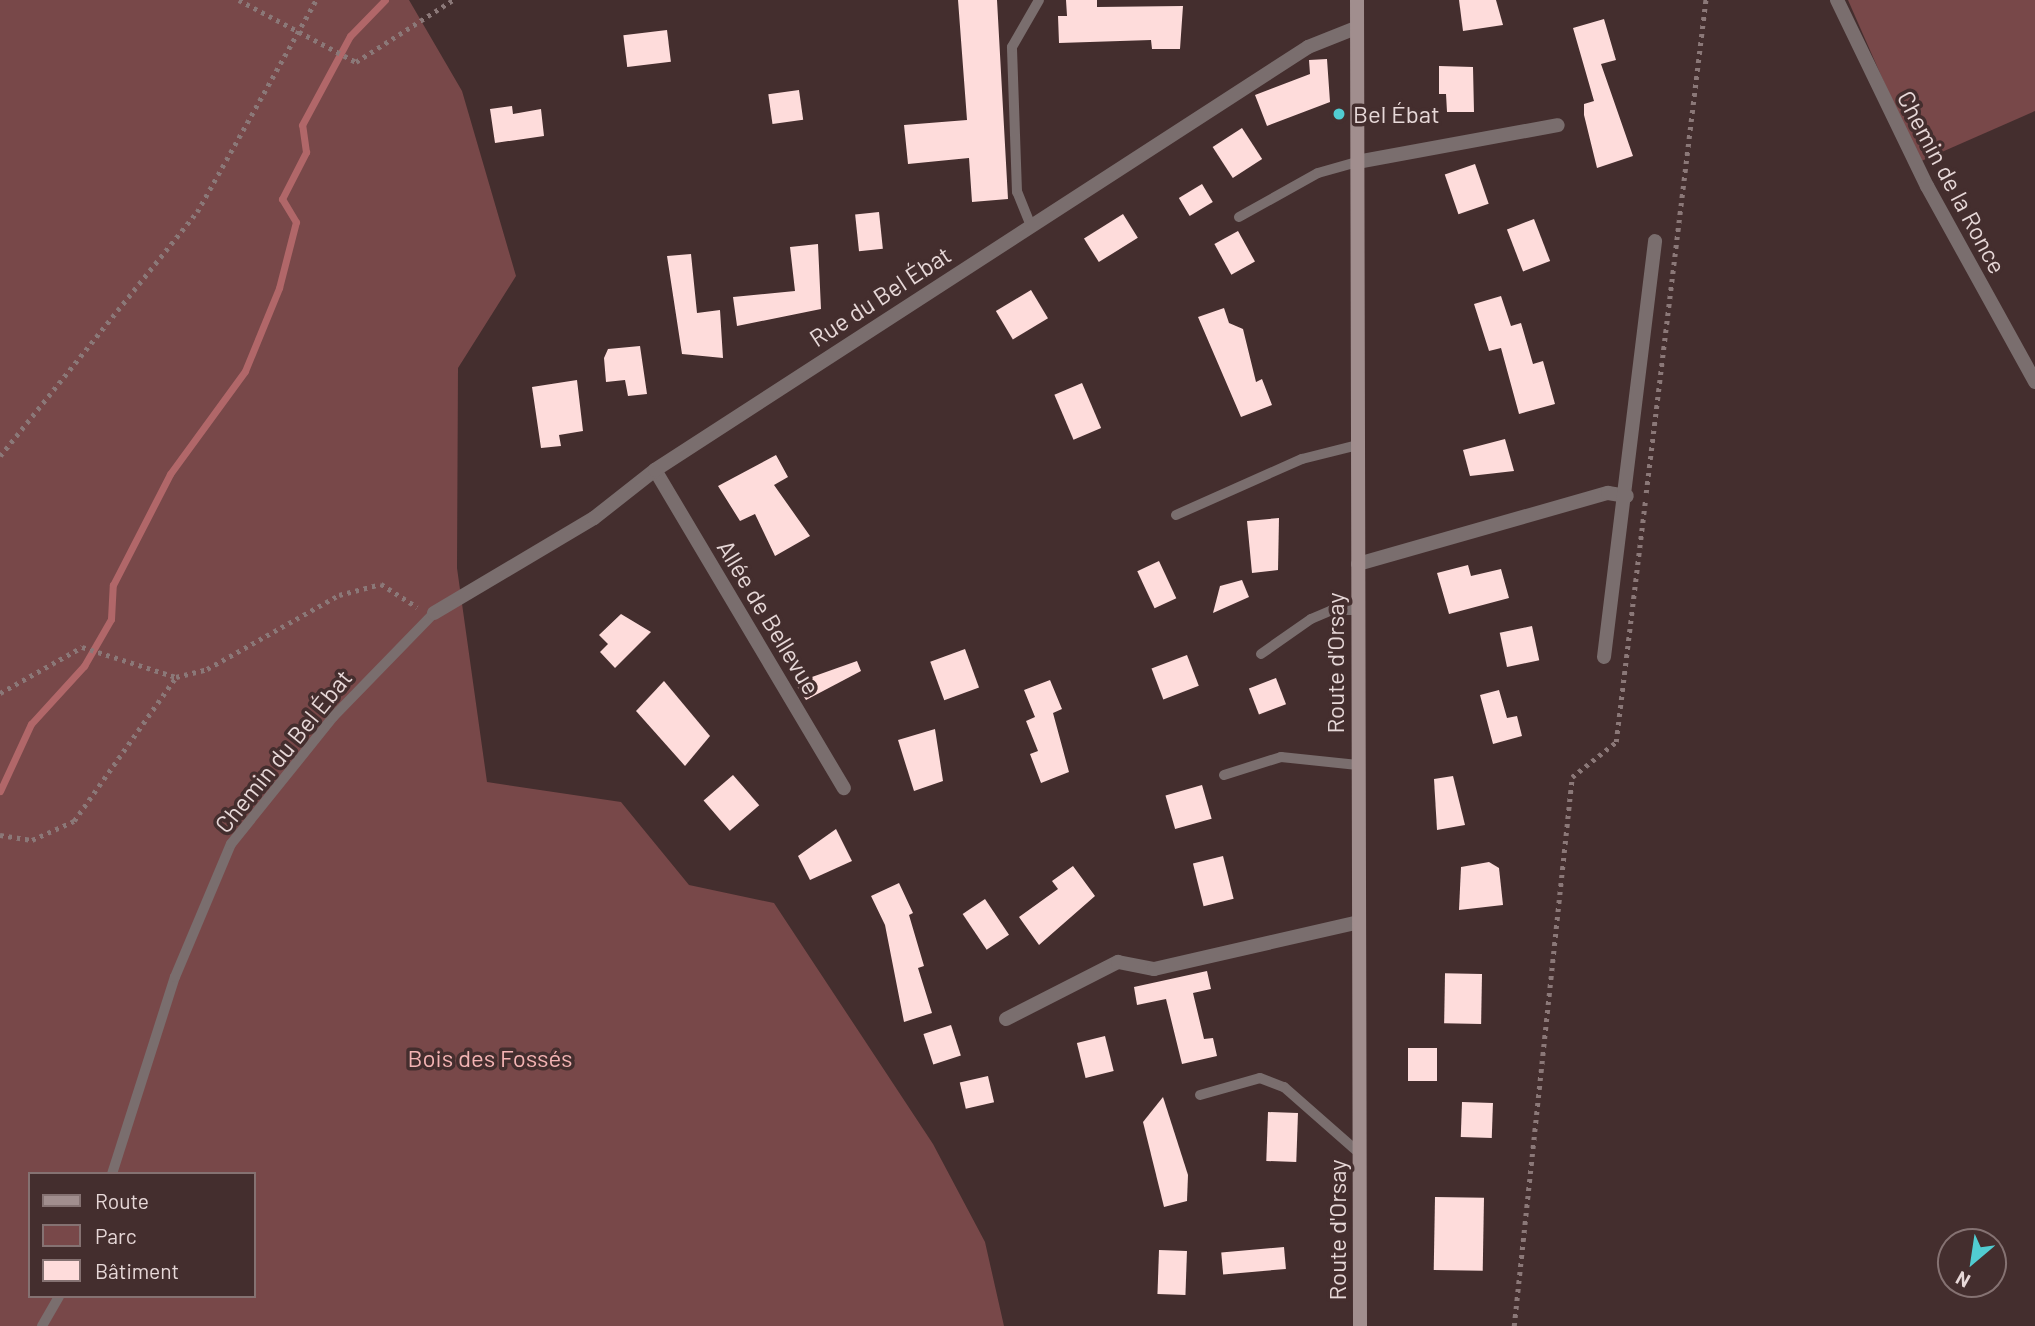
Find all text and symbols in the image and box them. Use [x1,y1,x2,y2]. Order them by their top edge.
street label: Chemin de la Ronce [1892,86,2012,278]
place label: Bel Ébat [1353,100,1440,128]
marker: Bel Ébat [1331,106,1347,122]
street label: Rue du Bel Ébat [804,240,956,352]
street label: Allée de Bellevue [712,535,826,699]
street label: Route d'Orsay [1321,592,1349,734]
street label: Chemin du Bel Ébat [208,664,358,838]
park label: Bois des Fossés [407,1044,573,1072]
street label: Route d'Orsay [1323,1159,1351,1301]
legend [28,1172,256,1298]
text: Route [95,1188,149,1213]
text: Parc [95,1223,137,1248]
north arrow [1937,1228,2007,1298]
text: Bâtiment [95,1258,179,1283]
text: N [1951,1267,1974,1293]

